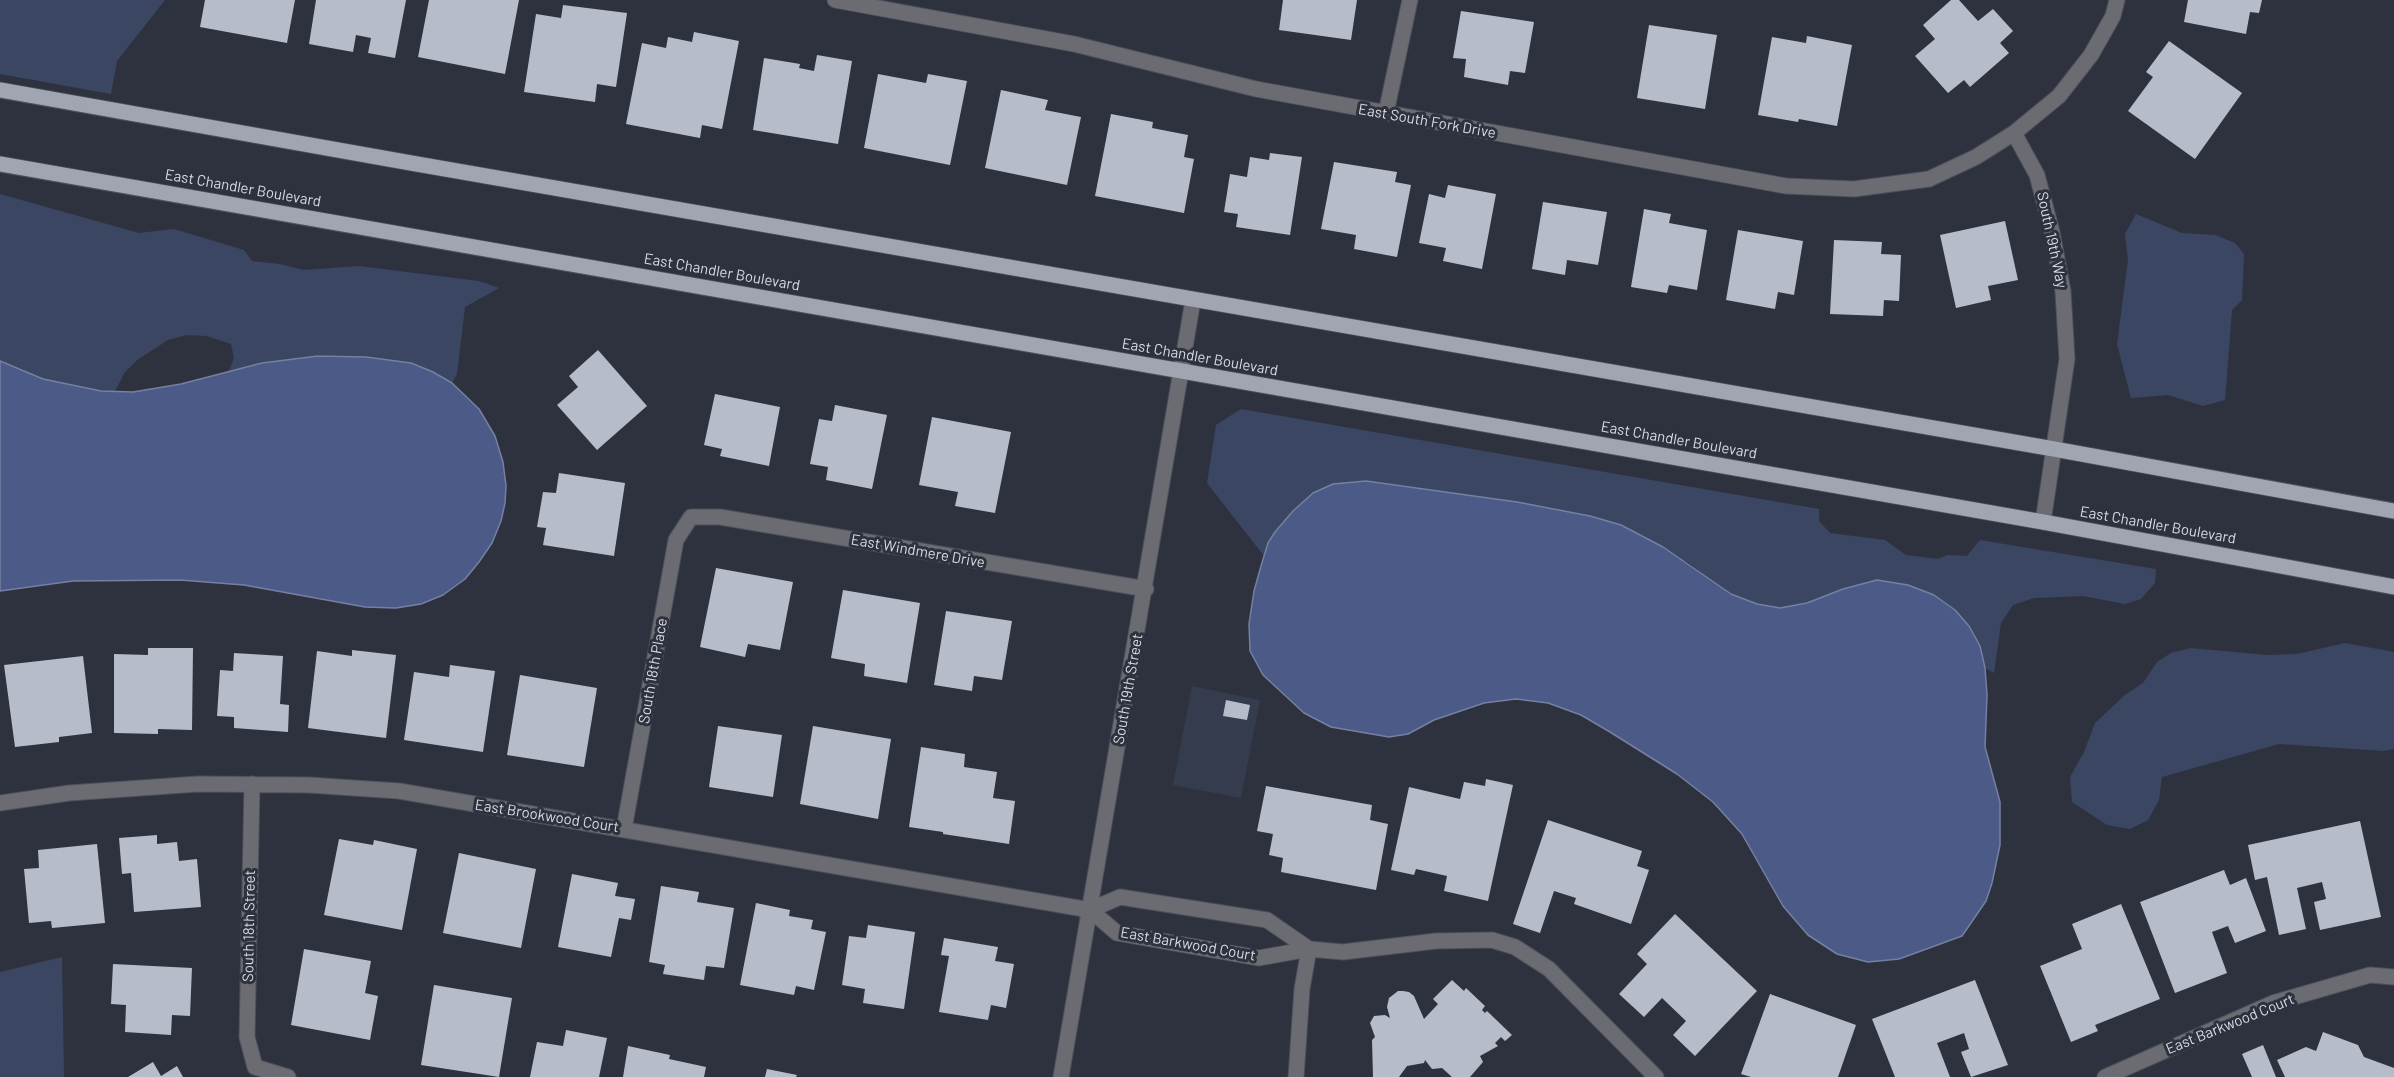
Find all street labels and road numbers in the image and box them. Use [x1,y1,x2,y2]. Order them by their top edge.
street label: East South Fork Drive [1357,100,1497,142]
street label: East Chandler Boulevard [163,165,323,211]
street label: South 19th Way [2033,190,2071,290]
street label: East Chandler Boulevard [642,249,802,295]
street label: East Chandler Boulevard [1120,334,1280,380]
street label: East Chandler Boulevard [1599,417,1759,463]
street label: East Chandler Boulevard [2078,502,2238,548]
street label: East Windmere Drive [850,530,986,572]
street label: South 18th Place [635,617,671,725]
street label: South 19th Street [1109,632,1147,746]
street label: East Brookwood Court [474,796,620,836]
street label: South 18th Street [239,870,259,982]
street label: East Barkwood Court [1119,923,1257,965]
street label: East Barkwood Court [2163,990,2297,1058]

